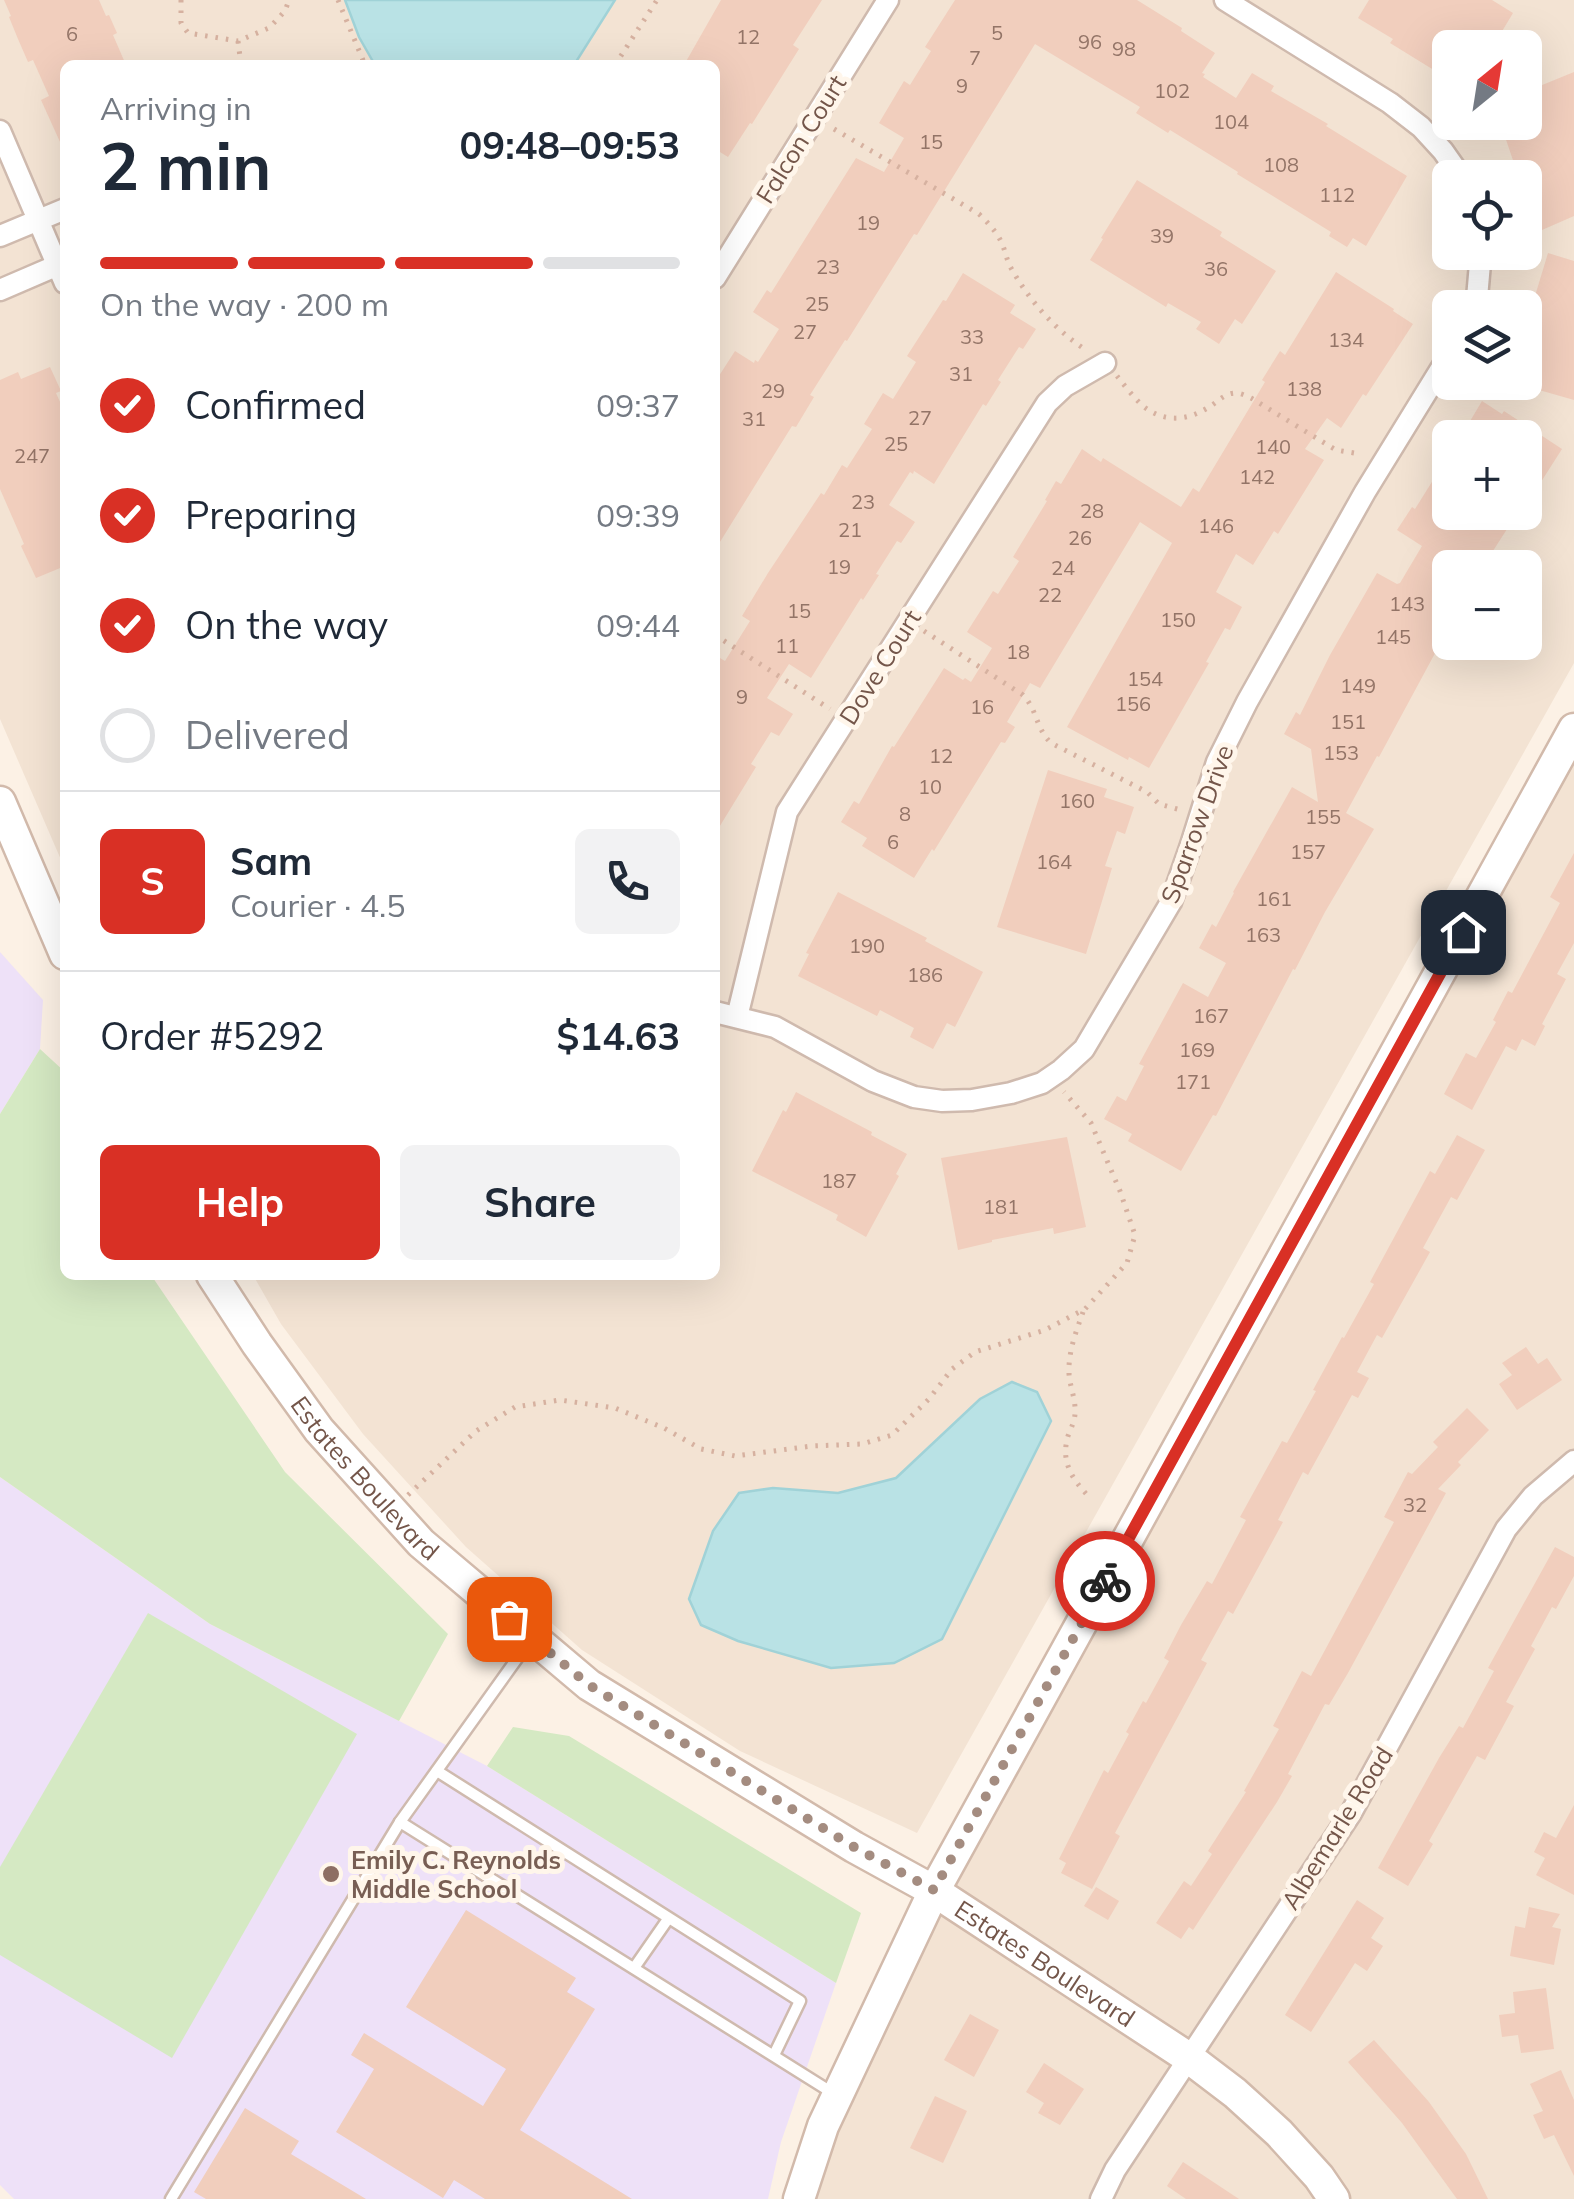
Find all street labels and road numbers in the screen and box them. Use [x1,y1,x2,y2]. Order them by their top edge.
street label: Falcon Court [749,69,852,209]
street label: Dove Court [832,603,927,730]
street label: Sparrow Drive [1154,740,1240,907]
street label: Estates Boulevard [285,1390,446,1567]
street label: Albemarle Road [1274,1741,1399,1915]
street label: Estates Boulevard [949,1893,1141,2033]

